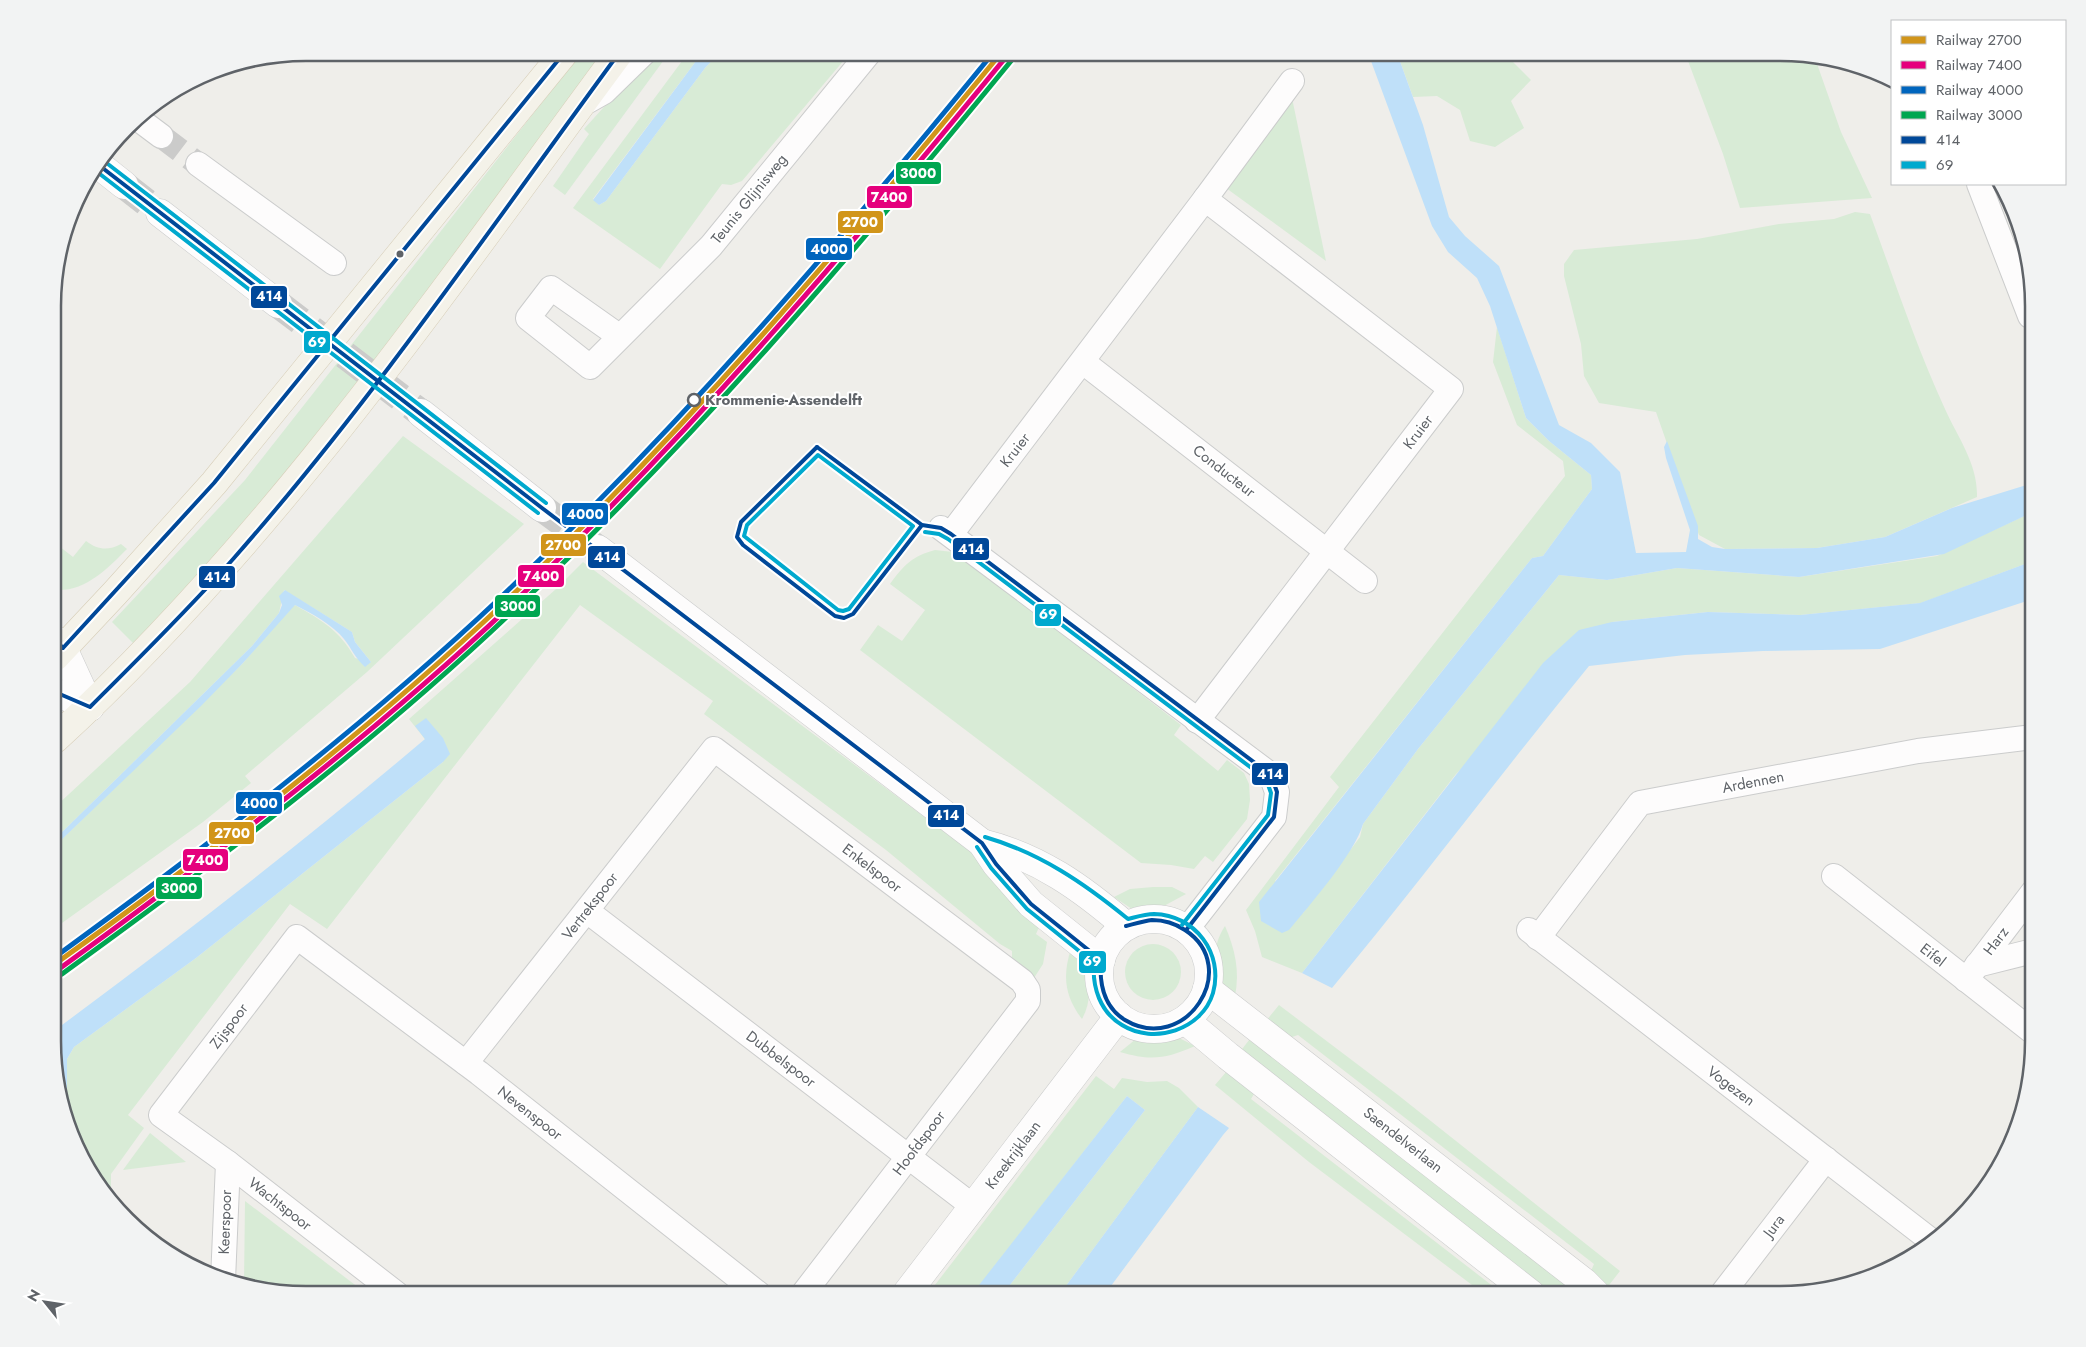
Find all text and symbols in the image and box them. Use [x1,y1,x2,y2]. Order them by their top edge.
legend [1891,20,2066,185]
text: Railway 2700 [1936,29,2022,51]
text: Railway 7400 [1936,54,2022,76]
text: Railway 4000 [1936,79,2023,101]
text: Railway 3000 [1936,104,2023,126]
text: 414 [1936,129,1960,151]
street label: Teunis Glijnisweg [706,149,792,249]
text: 69 [1936,154,1953,176]
line badge: 3000 [895,161,942,185]
text: 3000 [900,163,936,183]
line badge: 7400 [866,185,913,209]
text: 7400 [871,187,907,207]
line badge: 2700 [837,210,884,234]
text: 2700 [842,212,878,232]
line badge: 4000 [805,237,853,261]
text: 4000 [810,239,848,259]
unlabelled marker [395,249,405,259]
line badge: 414 [250,285,288,309]
text: 414 [256,286,283,306]
line badge: 69 [303,330,331,354]
text: 69 [308,332,326,352]
place label: Krommenie-Assendelft [705,389,862,411]
marker: Krommenie-Assendelft [687,393,701,407]
street label: Kruier [1398,409,1439,454]
street label: Kruier [995,427,1036,472]
street label: Conducteur [1188,439,1261,503]
line badge: 4000 [561,502,609,526]
text: 4000 [566,504,604,524]
line badge: 2700 [540,533,587,557]
text: 2700 [545,535,581,555]
line badge: 414 [952,537,990,561]
text: 414 [958,539,985,559]
line badge: 414 [587,545,626,569]
text: 414 [594,547,621,567]
line badge: 7400 [517,564,565,588]
line badge: 414 [198,565,236,589]
text: 7400 [523,566,559,586]
text: 414 [204,567,231,587]
line badge: 3000 [494,594,541,618]
text: 3000 [500,596,536,616]
line badge: 69 [1034,603,1062,627]
text: 69 [1039,604,1057,624]
line badge: 414 [1251,762,1289,786]
text: 414 [1257,764,1284,784]
street label: Ardennen [1720,765,1786,799]
line badge: 4000 [235,791,283,815]
text: 4000 [240,793,278,813]
line badge: 414 [927,804,965,828]
text: 414 [933,805,960,825]
line badge: 2700 [208,821,255,845]
text: 2700 [214,823,250,843]
street label: Enkelspoor [838,838,907,898]
line badge: 7400 [182,848,229,872]
text: 7400 [187,850,223,870]
street label: Vertrekspoor [557,867,624,945]
line badge: 3000 [155,876,203,900]
text: 3000 [161,878,197,898]
street label: Harz [1978,922,2014,960]
street label: Eifel [1915,938,1951,972]
line badge: 69 [1078,950,1107,974]
text: 69 [1083,951,1101,971]
street label: Zijspoor [205,998,254,1053]
street label: Dubbelspoor [741,1025,821,1093]
street label: Vogezen [1702,1061,1760,1111]
street label: Nevenspoor [493,1081,568,1146]
street label: Saendelverlaan [1358,1102,1448,1178]
street label: Hoofdspoor [887,1105,951,1180]
street label: Kreekrijklaan [980,1116,1046,1194]
street label: Wachtspoor [244,1172,317,1236]
street label: Keerspoor [213,1188,237,1255]
street label: Jura [1757,1210,1790,1244]
north arrow [20,1277,70,1327]
text: N [22,1286,45,1305]

